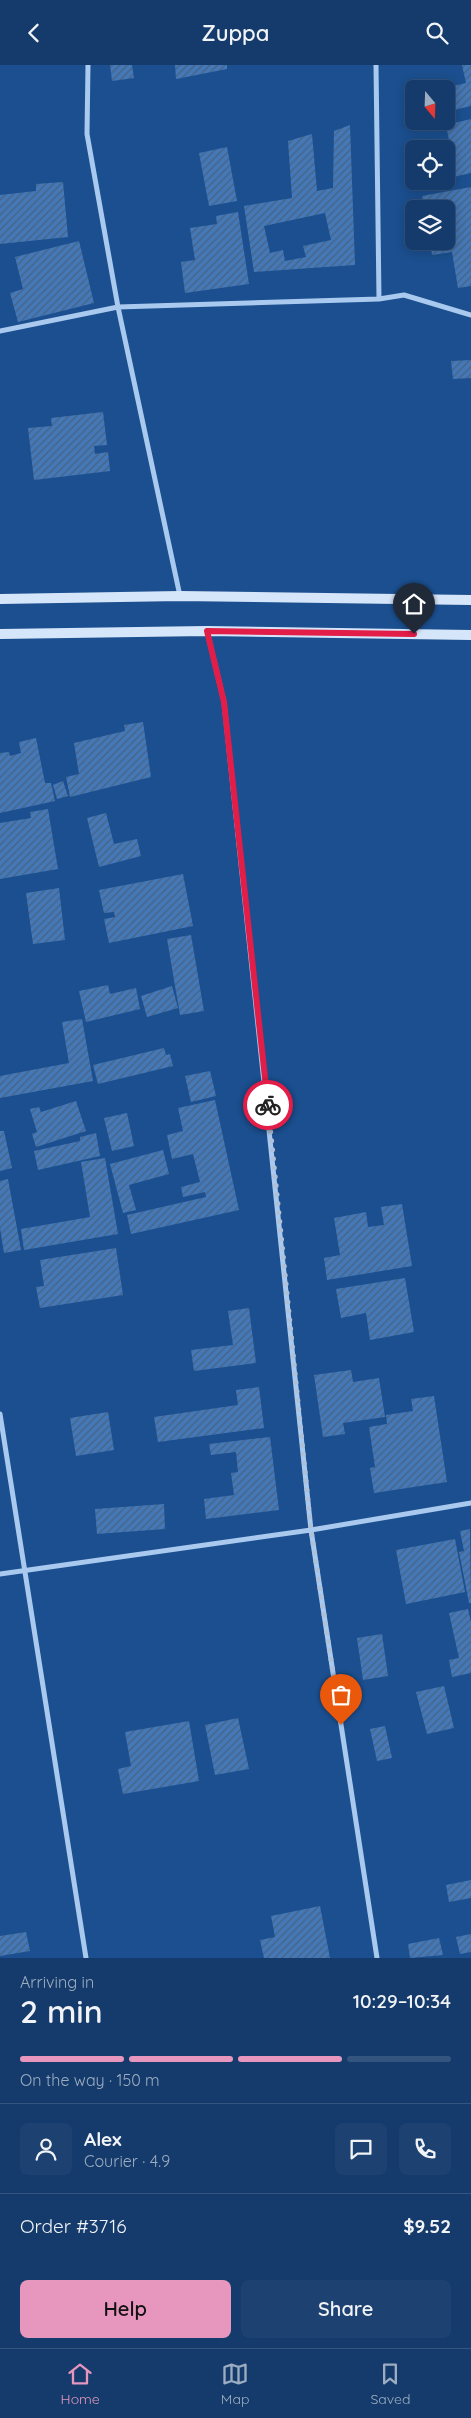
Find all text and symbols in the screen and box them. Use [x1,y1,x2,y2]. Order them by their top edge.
icon: back [20,19,48,47]
text: Zuppa [202,19,269,47]
icon: search [423,19,451,47]
north arrow [405,80,455,130]
map controls [405,80,455,250]
button: locate [405,140,455,190]
button: layers [405,200,455,250]
pin [393,583,435,634]
icon: home [400,590,428,618]
courier [243,1080,293,1130]
icon: bike [254,1091,282,1119]
pin [320,1674,362,1725]
icon: bag [327,1681,355,1709]
text: Arriving in [20,1972,94,1992]
text: 10:29–10:34 [353,1989,451,2013]
text: 2 min [20,1991,103,2031]
text: On the way · 150 m [20,2070,160,2090]
button: person [20,2123,72,2175]
button: chat [335,2123,387,2175]
button: phone [399,2123,451,2175]
text: Alex [84,2127,122,2151]
text: Courier · 4.9 [84,2151,170,2171]
text: Order #3716 [20,2214,127,2238]
text: $9.52 [403,2214,451,2238]
button: Help [20,2280,231,2338]
button: Share [241,2280,451,2338]
tab: Home [61,2360,100,2408]
tab: Map [221,2360,249,2408]
tab: Saved [371,2360,410,2408]

